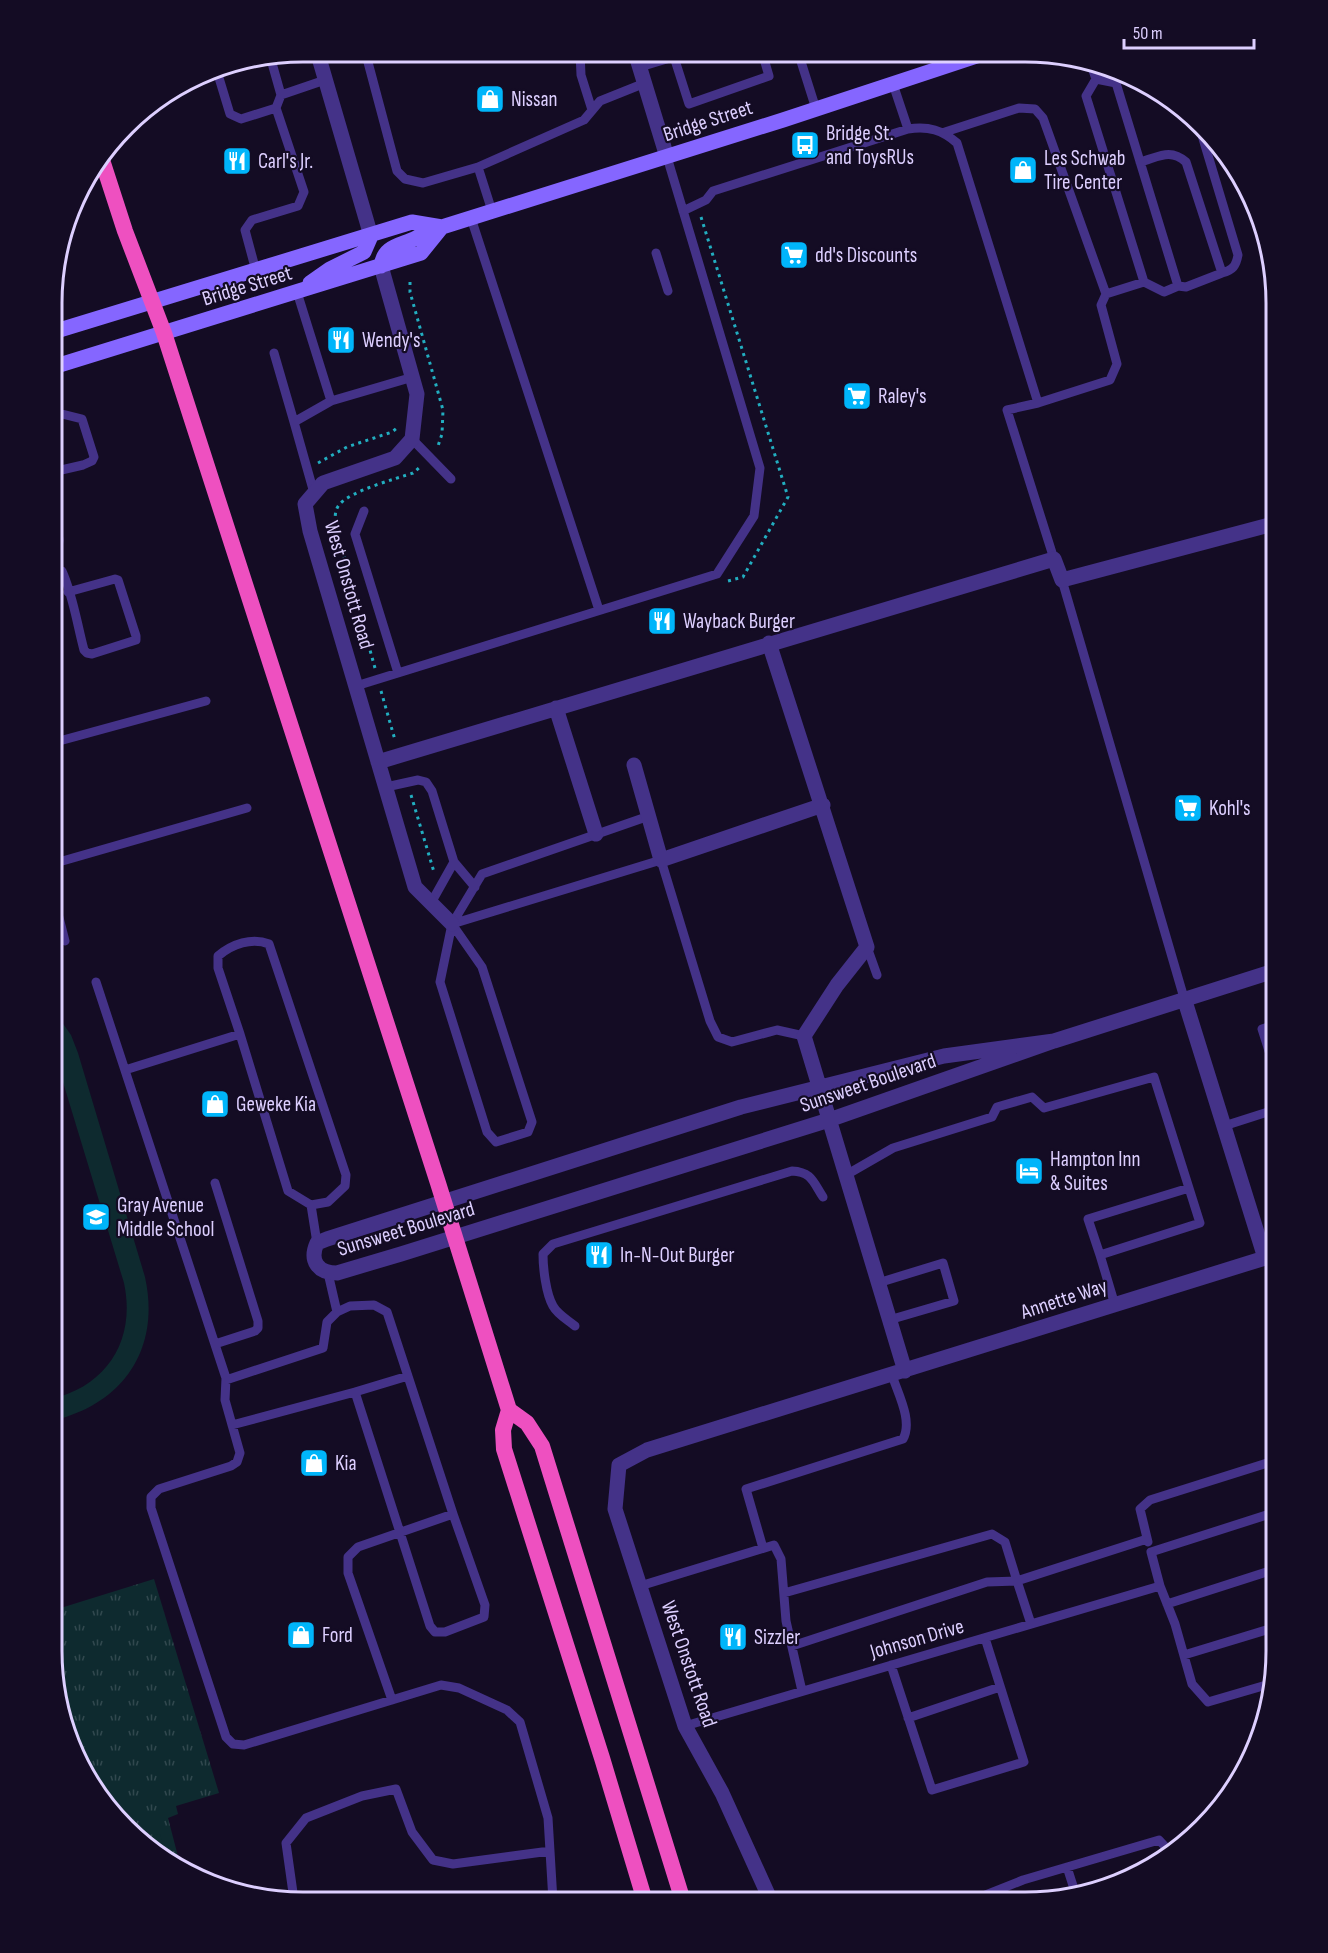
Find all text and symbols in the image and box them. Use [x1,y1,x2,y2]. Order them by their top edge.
scale bar [1124,12,1254,50]
text: 50 m [1133,23,1163,44]
shop icon: Nissan [474,83,506,115]
place label: Nissan [511,87,557,112]
street label: Bridge Street [660,95,756,147]
place label: Bridge St. and ToysRUs [826,121,914,170]
bus stop icon: Bridge St. and ToysRUs [789,129,821,161]
restaurant icon: Carl's Jr. [221,145,253,177]
place label: Les Schwab Tire Center [1044,146,1126,195]
place label: Carl's Jr. [258,149,313,174]
shop icon: Les Schwab Tire Center [1007,154,1039,186]
supermarket icon: dd's Discounts [778,239,810,271]
place label: dd's Discounts [815,243,917,268]
street label: Bridge Street [199,261,295,311]
restaurant icon: Wendy's [325,324,357,356]
place label: Wendy's [362,328,420,353]
supermarket icon: Raley's [841,380,873,412]
place label: Raley's [878,384,927,409]
street label: West Onstott Road [319,518,379,652]
restaurant icon: Wayback Burger [646,605,678,637]
place label: Wayback Burger [683,609,795,634]
supermarket icon: Kohl's [1172,792,1204,824]
place label: Kohl's [1209,796,1251,821]
street label: Sunsweet Boulevard [797,1048,939,1118]
shop icon: Geweke Kia [199,1088,231,1120]
place label: Geweke Kia [236,1092,316,1117]
place label: Hampton Inn & Suites [1050,1147,1140,1196]
hotel icon: Hampton Inn & Suites [1013,1155,1045,1187]
place label: Gray Avenue Middle School [117,1193,214,1242]
street label: Sunsweet Boulevard [334,1196,478,1262]
school or university icon: Gray Avenue Middle School [80,1201,112,1233]
restaurant icon: In-N-Out Burger [583,1239,615,1271]
place label: In-N-Out Burger [620,1243,735,1268]
street label: Annette Way [1017,1273,1110,1325]
shop icon: Kia [298,1447,330,1479]
place label: Kia [335,1451,357,1476]
street label: West Onstott Road [656,1598,722,1730]
street label: Johnson Drive [866,1614,967,1665]
shop icon: Ford [285,1619,317,1651]
restaurant icon: Sizzler [717,1621,749,1653]
place label: Ford [322,1623,353,1648]
place label: Sizzler [754,1625,800,1650]

